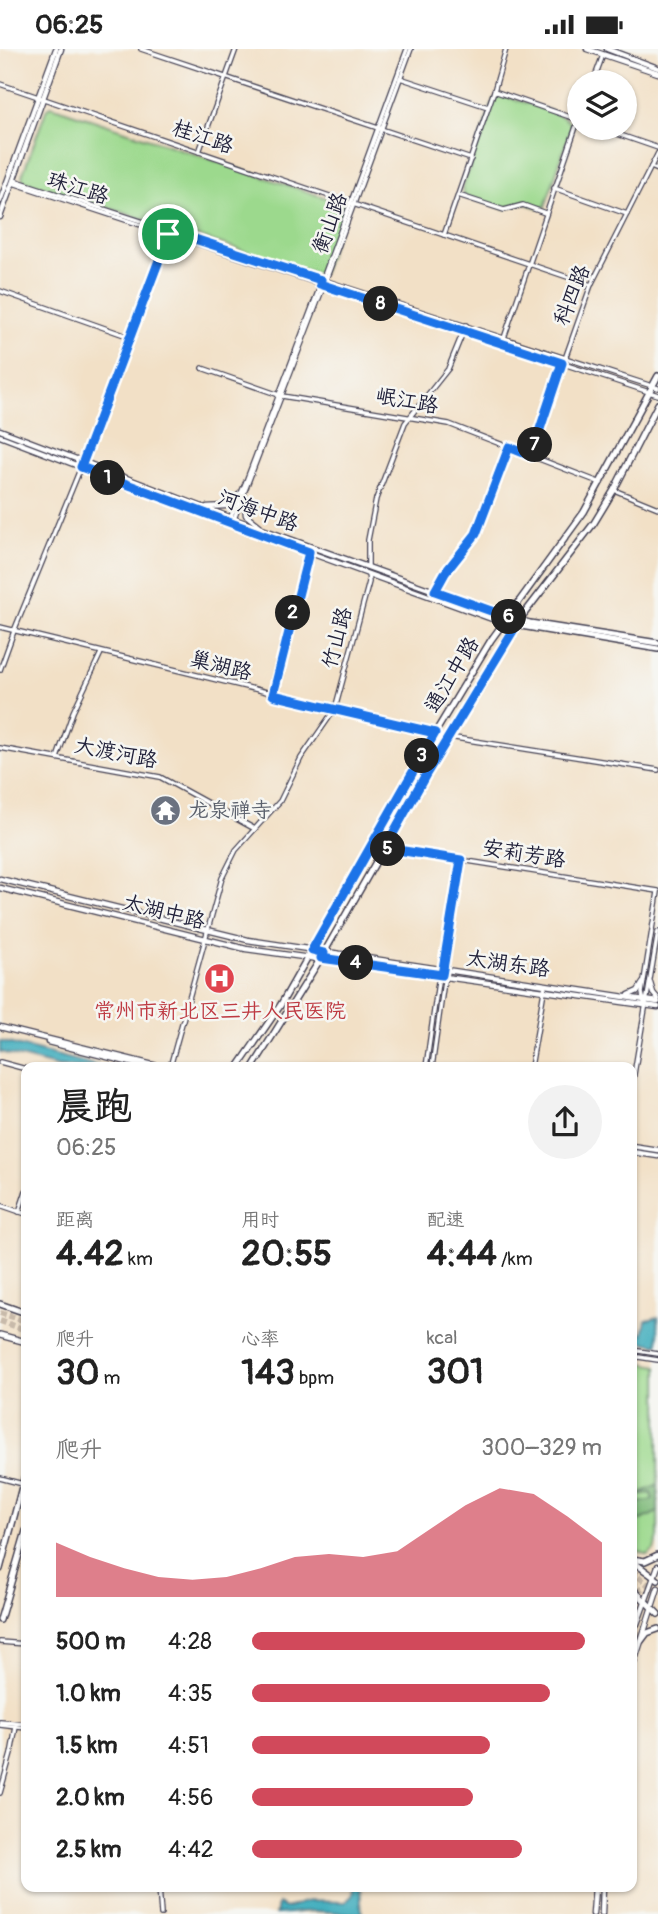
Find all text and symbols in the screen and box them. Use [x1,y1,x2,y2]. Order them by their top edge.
text: 06:25 [35,9,103,41]
map controls [567,70,637,140]
button: layers [567,70,637,140]
street label: 桂江路 [169,114,237,160]
street label: 珠江路 [44,165,112,211]
street label: 衡山路 [307,189,353,257]
pin [138,204,198,264]
icon: arrive [149,215,187,253]
street label: 科四路 [548,261,596,329]
pin: 8 [364,287,398,321]
text: 8 [376,291,385,315]
street label: 岷江路 [374,382,440,420]
pin: 7 [518,427,552,463]
text: 7 [529,432,540,456]
pin: 1 [90,461,126,495]
text: 1 [104,465,111,489]
street label: 河海中路 [214,484,302,538]
pin: 2 [276,595,310,631]
pin: 6 [491,599,526,635]
text: 2 [287,600,298,624]
street label: 竹山路 [316,604,358,672]
text: 6 [503,604,514,628]
street label: 通江中路 [419,632,485,718]
street label: 巢湖路 [187,645,255,687]
street label: 大渡河路 [72,732,160,774]
pin: 3 [404,739,440,773]
text: 3 [416,743,427,767]
temple icon: 龙泉禅寺 [148,793,182,827]
place label: 龙泉禅寺 [188,797,272,824]
pin: 5 [370,831,406,867]
street label: 安莉芳路 [480,834,568,874]
text: 5 [382,836,393,860]
street label: 太湖中路 [120,889,208,935]
street label: 太湖东路 [465,945,551,983]
pin: 4 [338,946,374,981]
text: 4 [350,950,361,974]
hospital icon: 常州市新北区三井人民医院 [203,962,237,996]
place label: 常州市新北区三井人民医院 [94,998,346,1025]
text: 晨跑 [56,1083,132,1131]
button: share [528,1085,602,1159]
text: 06:25 [56,1133,117,1162]
text: 距离 [56,1208,94,1232]
text: 用时 [241,1208,279,1232]
text: 配速 [427,1208,465,1232]
text: 4.42 [56,1232,124,1276]
text: 20:55 [241,1232,332,1276]
text: 4:44 [427,1232,497,1276]
text: km [124,1247,153,1271]
text: /km [497,1247,533,1271]
text: kcal [427,1326,458,1350]
text: 爬升 [56,1327,94,1351]
text: 心率 [241,1327,279,1351]
text: 301 [427,1350,484,1394]
text: 30 [56,1351,99,1395]
text: 143 [241,1351,295,1395]
text: m [99,1366,120,1390]
text: bpm [295,1366,334,1390]
text: 300–329 m [481,1433,602,1462]
text: 爬升 [56,1435,102,1464]
text: 500 m [56,1627,125,1656]
text: 4:28 [168,1627,212,1656]
text: 1.0 km [56,1679,121,1708]
text: 4:35 [168,1679,213,1708]
text: 1.5 km [56,1731,118,1760]
text: 4:51 [168,1731,209,1760]
text: 2.0 km [56,1783,125,1812]
text: 4:56 [168,1783,213,1812]
text: 2.5 km [56,1835,121,1864]
text: 4:42 [168,1835,214,1864]

